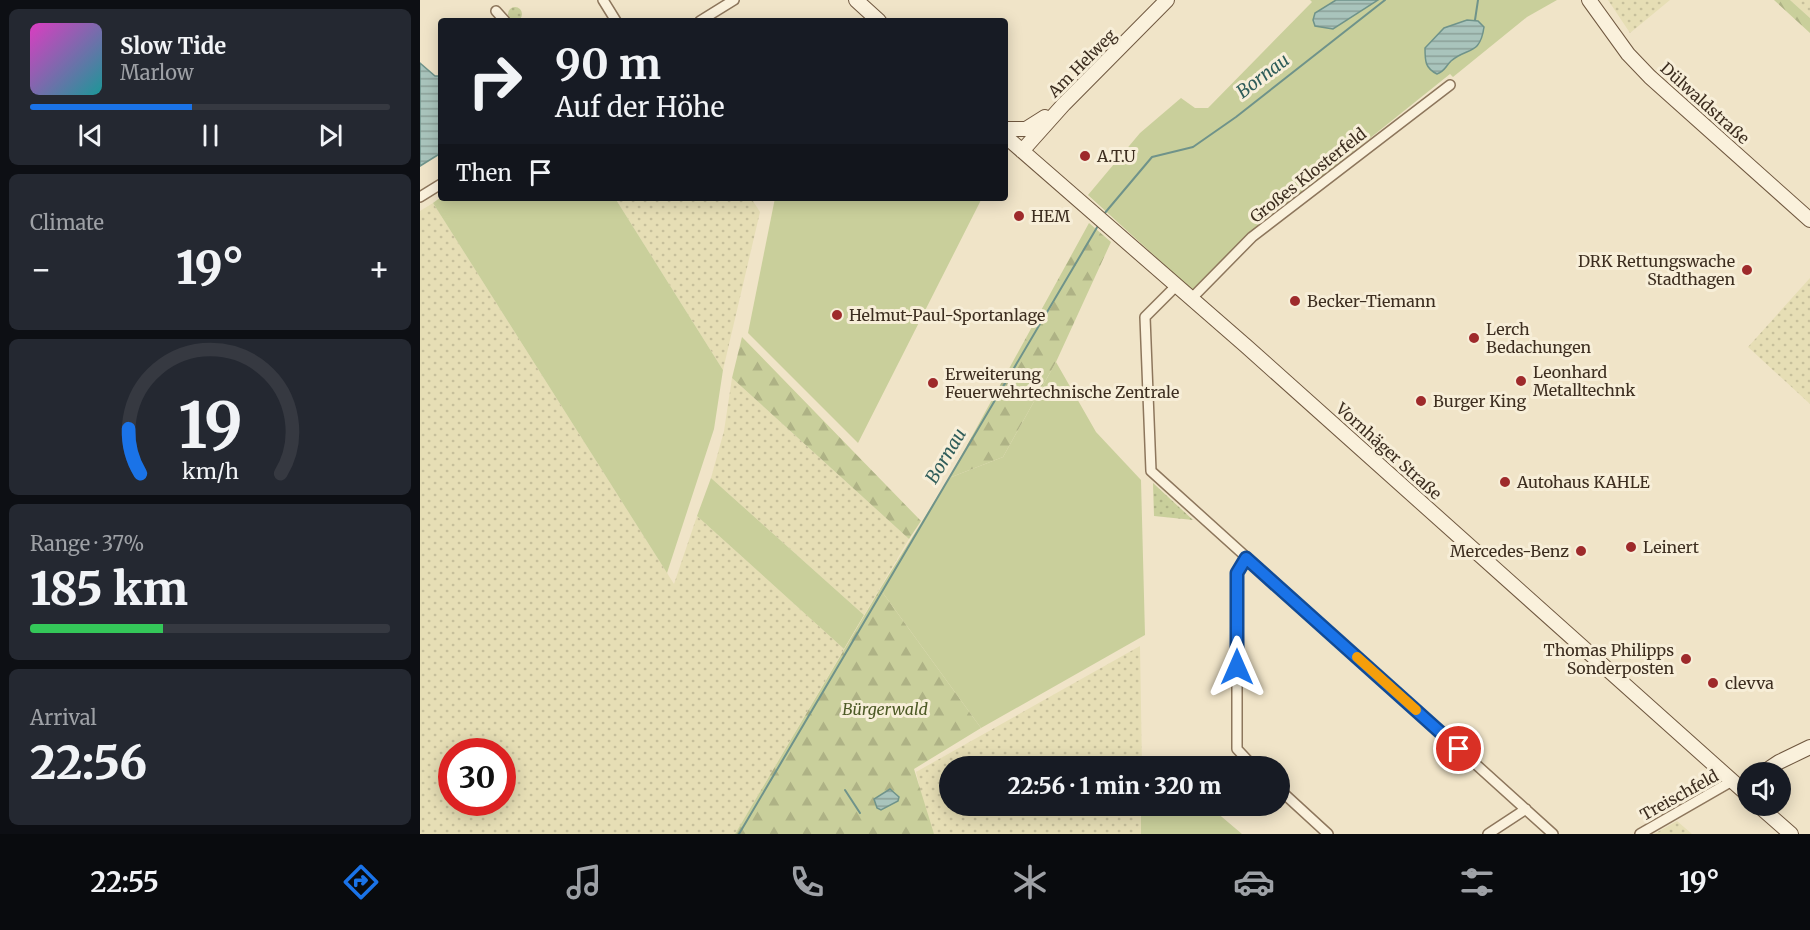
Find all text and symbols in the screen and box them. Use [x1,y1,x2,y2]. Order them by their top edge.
street label: Am Helweg [1043,25,1120,102]
text: Slow Tide [120,32,226,60]
text: 90 m [555,38,661,90]
icon: right [456,42,534,120]
water label: Bornau [1232,48,1294,103]
street label: Dülwaldstraße [1656,58,1754,148]
text: Marlow [120,60,194,85]
text: Auf der Höhe [555,90,725,124]
icon: previous [74,119,107,152]
icon: pause [194,119,227,152]
icon: next [314,119,347,152]
street label: Großes Klosterfeld [1246,123,1370,227]
place label: A.T.U [1096,146,1136,166]
marker: A.T.U [1078,149,1092,163]
icon: arrive [524,156,557,189]
text: Then [456,159,512,187]
place label: HEM [1031,206,1070,226]
marker: HEM [1012,209,1026,223]
text: Climate [30,210,104,235]
text: 19° [176,240,244,296]
text: − [30,249,52,290]
text: + [368,249,390,290]
place label: DRK Rettungswache Stadthagen [1578,251,1735,289]
marker: DRK Rettungswache Stadthagen [1740,263,1754,277]
place label: Becker-Tiemann [1307,291,1436,311]
marker: Becker-Tiemann [1288,294,1302,308]
place label: Helmut-Paul-Sportanlage [849,305,1045,325]
marker: Helmut-Paul-Sportanlage [830,308,844,322]
place label: Lerch Bedachungen [1486,319,1591,357]
marker: Lerch Bedachungen [1467,331,1481,345]
place label: Leonhard Metalltechnk [1533,362,1636,400]
place label: Erweiterung Feuerwehrtechnische Zentrale [945,364,1179,402]
marker: Leonhard Metalltechnk [1514,374,1528,388]
marker: Erweiterung Feuerwehrtechnische Zentrale [926,376,940,390]
text: 19 [178,387,242,465]
place label: Burger King [1433,391,1526,411]
marker: Burger King [1414,394,1428,408]
street label: Vornhäger Straße [1331,398,1446,504]
water label: Bornau [920,424,971,488]
text: km/h [182,458,238,485]
place label: Autohaus KAHLE [1516,472,1650,492]
marker: Autohaus KAHLE [1498,475,1512,489]
text: Range · 37% [30,531,144,556]
place label: Leinert [1643,537,1700,557]
marker: Leinert [1624,540,1638,554]
place label: Mercedes-Benz [1450,541,1569,561]
marker: Mercedes-Benz [1574,544,1588,558]
text: 185 km [30,561,188,617]
position arrow [1205,635,1269,699]
place label: Thomas Philipps Sonderposten [1544,640,1674,678]
marker: Thomas Philipps Sonderposten [1679,652,1693,666]
place label: clevva [1725,673,1774,693]
marker: clevva [1706,676,1720,690]
park label: Bürgerwald [842,699,928,719]
text: Arrival [30,705,97,730]
pin [1433,723,1484,774]
icon: arrive [1442,732,1475,765]
text: 22:56 [30,735,147,791]
speed limit sign: 30 [438,738,516,816]
map controls [1737,762,1791,816]
button: sound [1737,762,1791,816]
street label: Treischfeld [1636,765,1722,825]
text: 22:56 · 1 min · 320 m [1008,772,1221,800]
icon: directions [340,861,382,903]
icon: music [563,861,605,903]
icon: phone [786,861,828,903]
icon: climate [1009,861,1051,903]
icon: car [1233,861,1275,903]
icon: filters [1456,861,1498,903]
text: 22:55 [91,865,159,899]
text: 19° [1679,865,1719,899]

